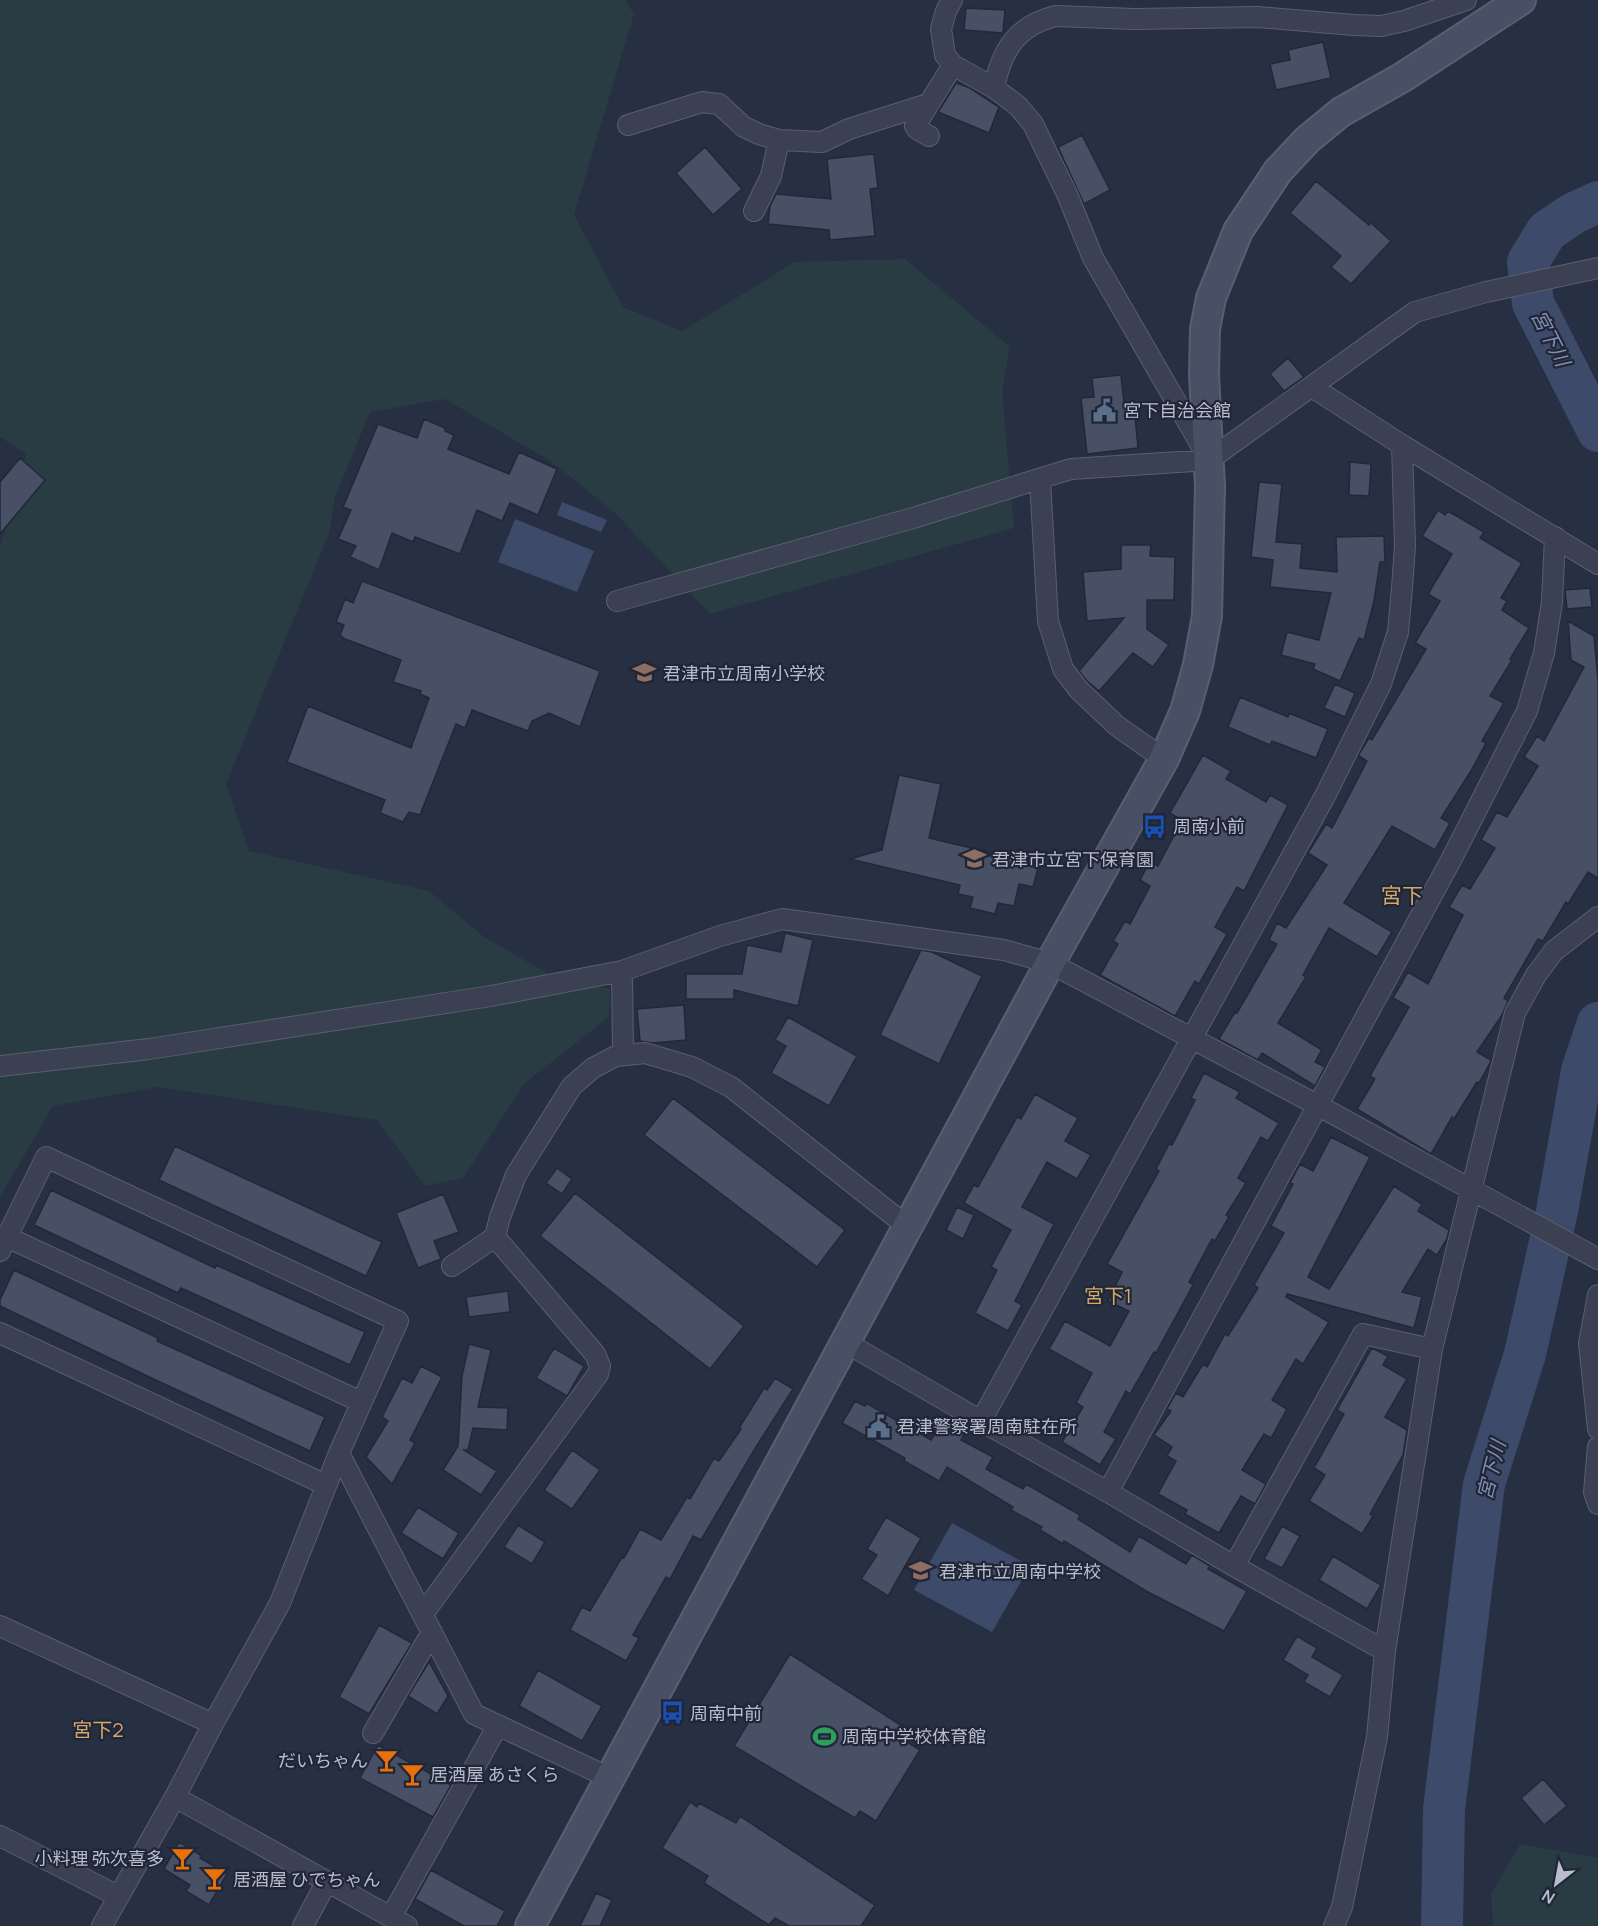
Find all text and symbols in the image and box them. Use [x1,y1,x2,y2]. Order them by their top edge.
water label: 宮下川 [1525,305,1578,373]
public building icon: 宮下自治会館 [1092,397,1118,423]
place label: 宮下自治会館 [1123,398,1231,422]
school or university icon: 君津市立周南小学校 [632,660,658,686]
place label: 君津市立周南小学校 [663,661,825,685]
bus stop icon: 周南小前 [1142,813,1168,839]
place label: 周南小前 [1173,814,1245,838]
school or university icon: 君津市立宮下保育園 [961,846,987,872]
place label: 君津市立宮下保育園 [992,847,1154,871]
district label: 宮下 [1381,881,1423,909]
district label: 宮下1 [1084,1282,1132,1309]
public building icon: 君津警察署周南駐在所 [866,1413,892,1439]
place label: 君津警察署周南駐在所 [897,1414,1077,1438]
water label: 宮下川 [1471,1436,1512,1502]
school or university icon: 君津市立周南中学校 [908,1558,934,1584]
place label: 君津市立周南中学校 [939,1559,1101,1583]
bus stop icon: 周南中前 [659,1700,685,1726]
place label: 周南中前 [690,1701,762,1725]
district label: 宮下2 [72,1716,124,1743]
sports icon: 周南中学校体育館 [811,1723,837,1749]
place label: 周南中学校体育館 [842,1724,986,1748]
bar icon: だいちゃん [373,1747,399,1773]
place label: だいちゃん [278,1748,368,1772]
bar icon: 居酒屋 あさくら [399,1761,425,1787]
place label: 居酒屋 あさくら [430,1762,560,1786]
bar icon: 小料理 弥次喜多 [169,1845,195,1871]
place label: 小料理 弥次喜多 [34,1846,164,1870]
north arrow [1526,1854,1586,1914]
bar icon: 居酒屋 ひでちゃん [202,1866,228,1892]
place label: 居酒屋 ひでちゃん [233,1867,381,1891]
text: N [1538,1884,1559,1909]

